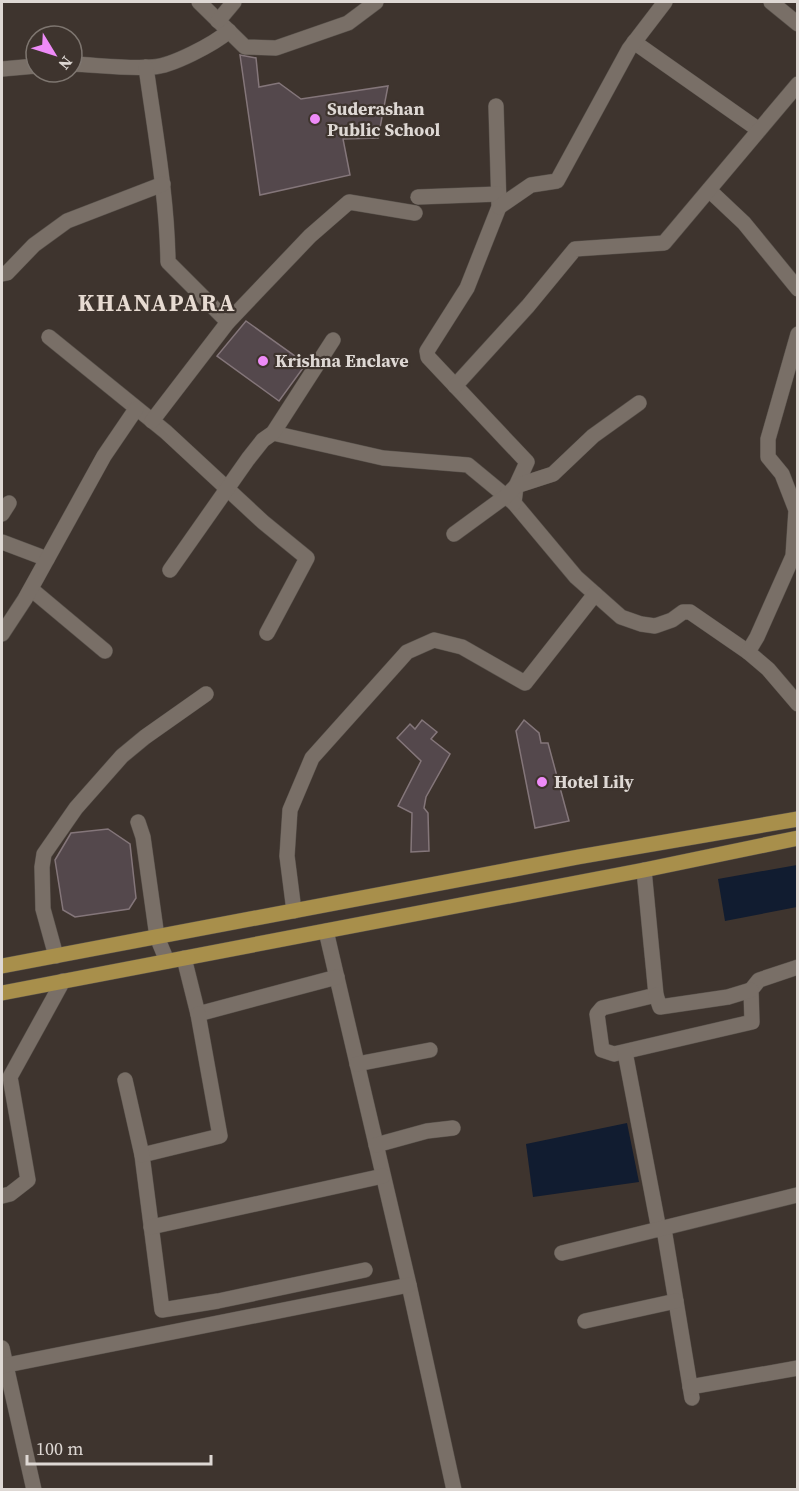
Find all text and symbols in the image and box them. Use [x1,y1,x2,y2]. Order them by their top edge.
north arrow [24,24,84,84]
text: N [53,52,78,75]
place label: Suderashan Public School [327,96,441,142]
marker: Suderashan Public School [308,112,322,126]
district label: KHANAPARA [78,286,236,319]
place label: Krishna Enclave [275,348,409,373]
marker: Krishna Enclave [256,354,270,368]
place label: Hotel Lily [554,769,634,794]
marker: Hotel Lily [535,775,549,789]
scale bar [27,1428,212,1466]
text: 100 m [36,1436,83,1461]

